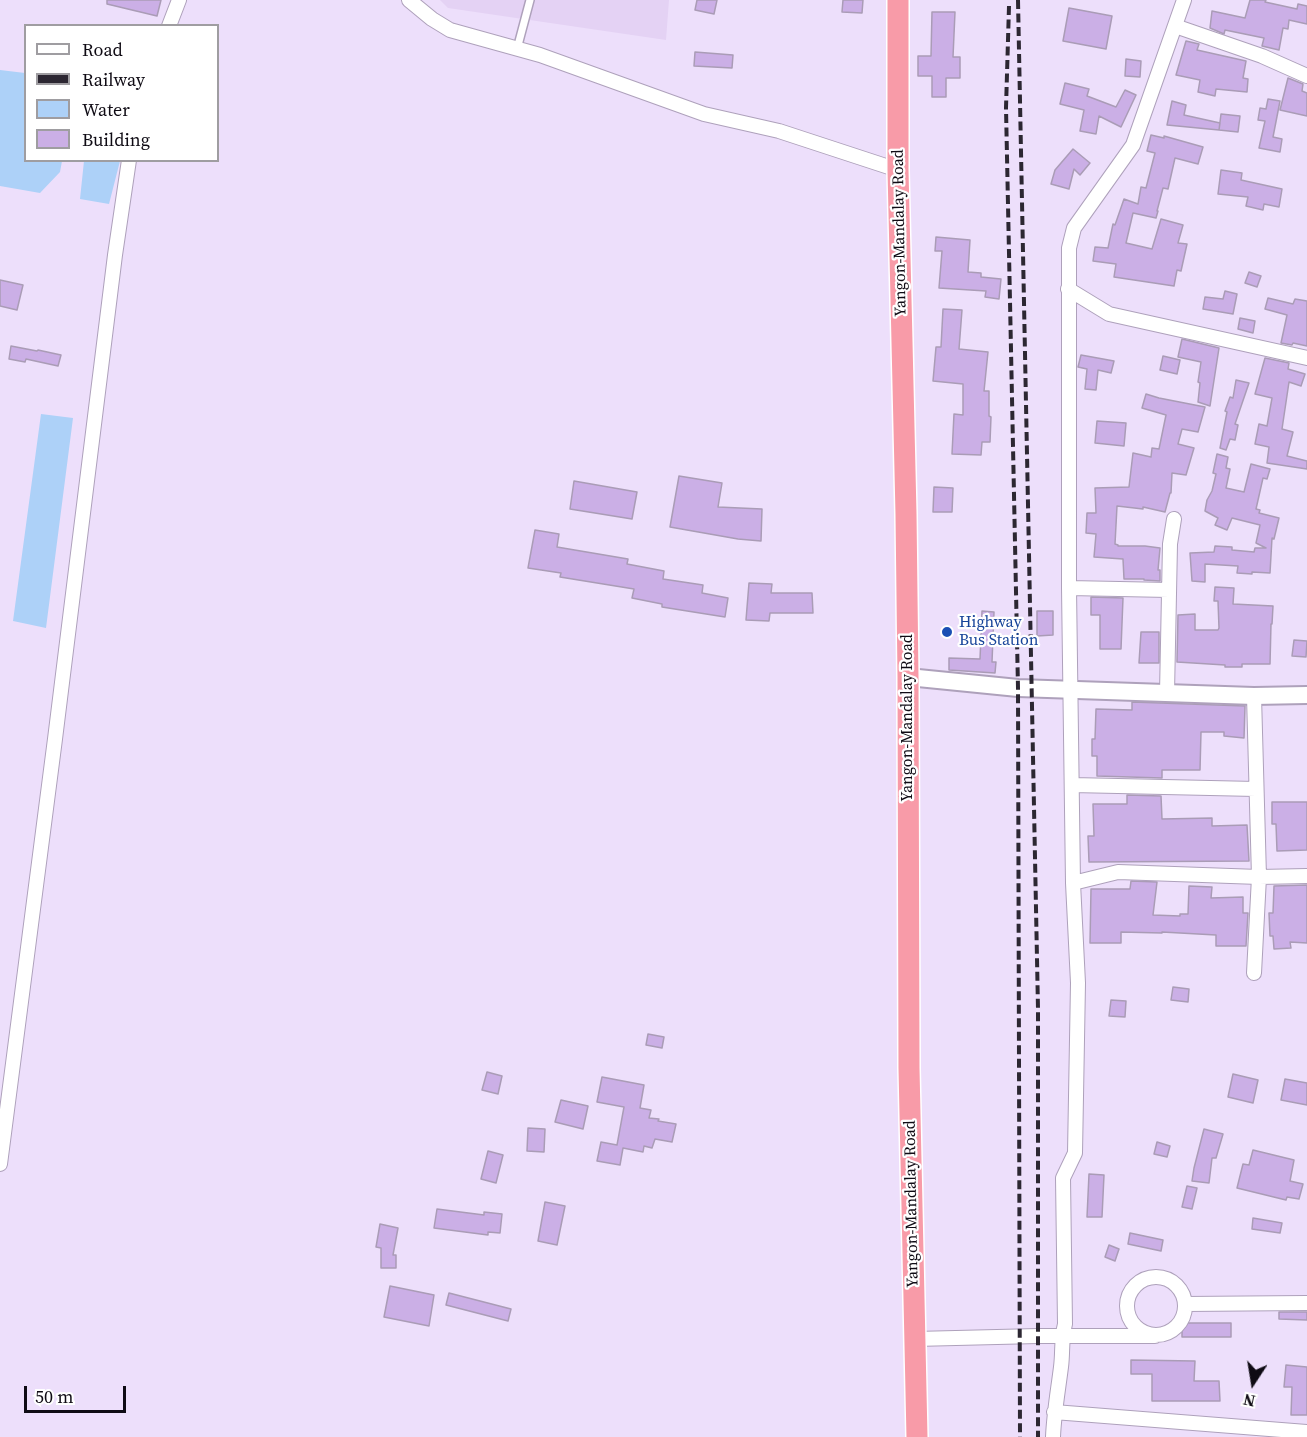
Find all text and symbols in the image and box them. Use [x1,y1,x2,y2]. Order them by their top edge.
legend [24,24,219,162]
text: Road [82,37,123,62]
text: Railway [82,67,145,92]
text: Water [82,97,130,122]
text: Building [82,127,150,152]
street label: Yangon-Mandalay Road [889,149,911,317]
place label: Highway Bus Station [959,613,1039,651]
marker: Highway Bus Station [940,625,954,639]
street label: Yangon-Mandalay Road [898,634,918,802]
street label: Yangon-Mandalay Road [901,1120,923,1288]
north arrow [1223,1353,1283,1413]
scale bar [27,1374,129,1412]
text: 50 m [35,1384,73,1409]
text: N [1241,1389,1257,1413]

